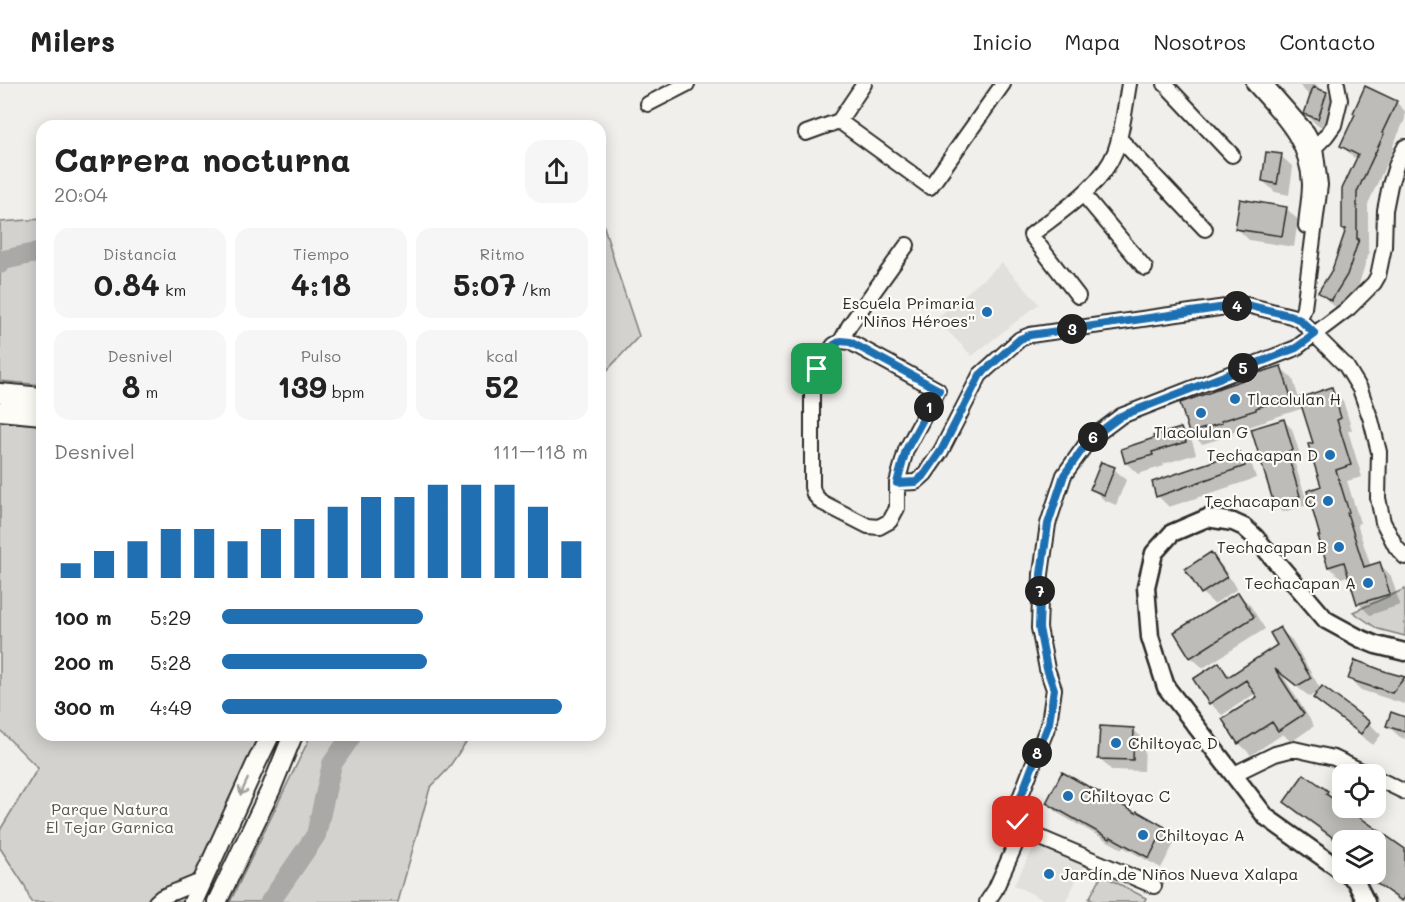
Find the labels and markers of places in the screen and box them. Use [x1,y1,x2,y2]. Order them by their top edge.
pin: 4 [1222,291,1252,321]
place label: Escuela Primaria ''Niños Héroes'' [843,292,975,331]
marker: Escuela Primaria ''Niños Héroes'' [980,305,994,319]
pin: 3 [1057,314,1087,344]
pin [791,343,842,394]
pin: 5 [1228,353,1258,383]
place label: Tlacolulan H [1247,388,1341,409]
pin: 1 [914,392,944,422]
marker: Tlacolulan H [1228,392,1242,406]
marker: Tlacolulan G [1194,406,1208,420]
place label: Tlacolulan G [1154,421,1248,442]
pin: 6 [1078,422,1108,452]
place label: Techacapan D [1207,444,1318,465]
marker: Techacapan D [1323,448,1337,462]
place label: Techacapan C [1204,490,1316,511]
marker: Techacapan C [1321,494,1335,508]
place label: Techacapan B [1217,536,1327,557]
marker: Techacapan B [1332,540,1346,554]
place label: Techacapan A [1245,572,1356,593]
pin: 7 [1025,576,1055,606]
marker: Techacapan A [1361,576,1375,590]
place label: Chiltoyac D [1128,732,1218,753]
marker: Chiltoyac D [1109,736,1123,750]
pin: 8 [1022,738,1052,768]
place label: Chiltoyac C [1080,785,1170,806]
marker: Chiltoyac C [1061,789,1075,803]
pin [992,796,1043,847]
place label: Chiltoyac A [1155,824,1245,845]
marker: Chiltoyac A [1136,828,1150,842]
place label: Jardín de Niños Nueva Xalapa [1061,863,1299,884]
marker: Jardín de Niños Nueva Xalapa [1042,867,1056,881]

